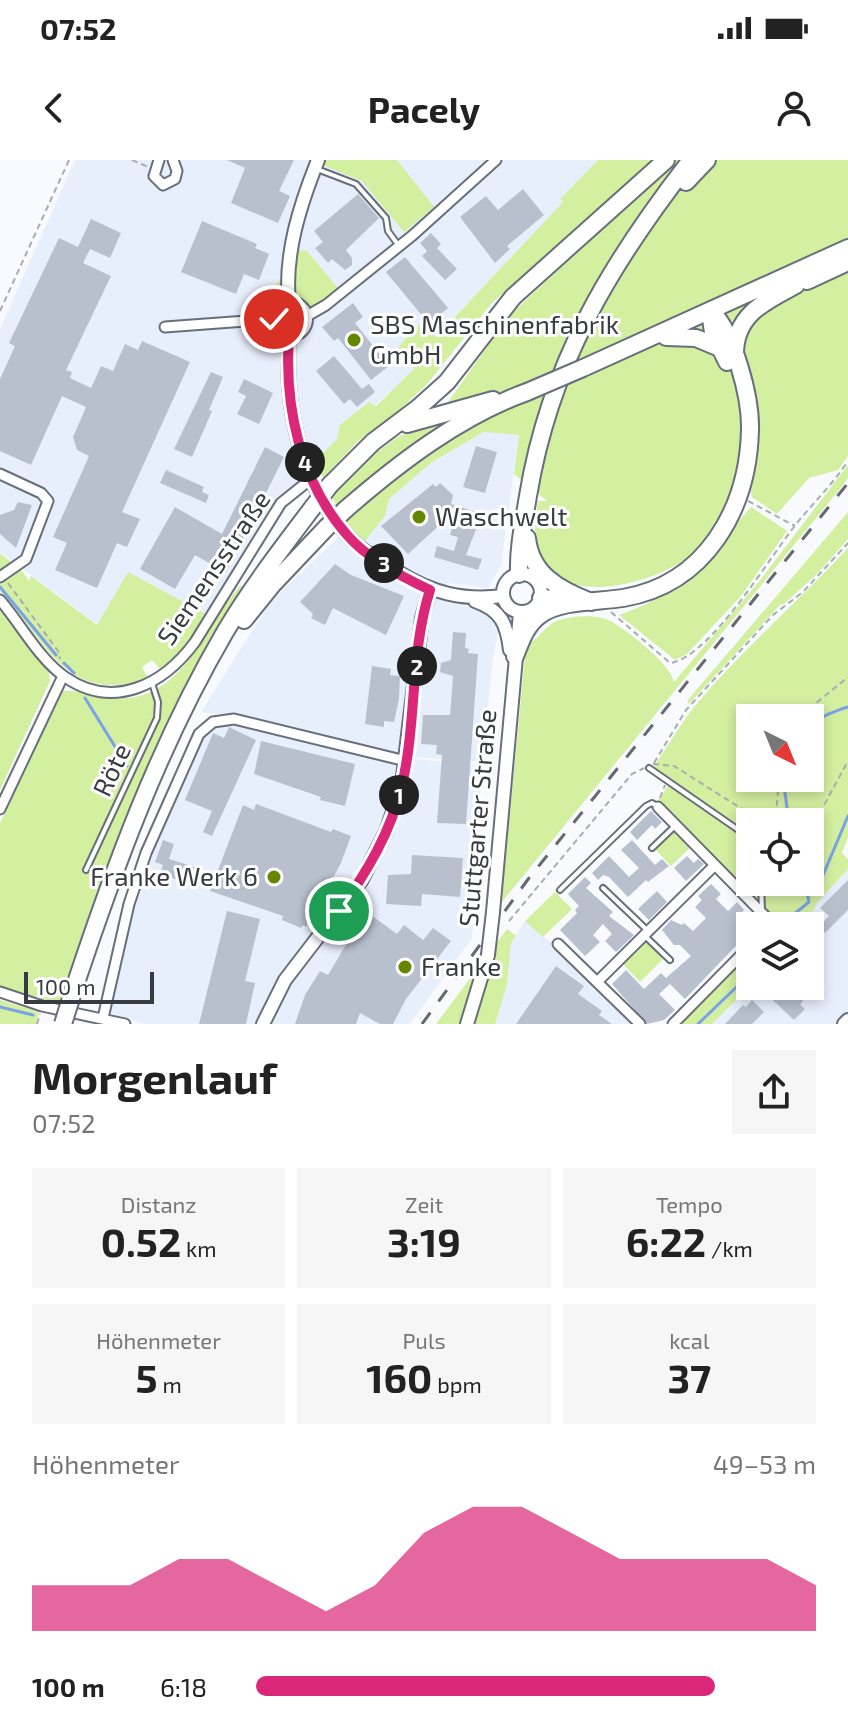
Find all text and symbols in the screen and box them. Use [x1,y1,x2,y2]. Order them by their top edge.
text: 07:52 [40,10,116,46]
icon: back [32,86,76,130]
icon: person [772,86,816,130]
text: Pacely [368,87,480,130]
pin [240,285,308,353]
icon: check [252,297,296,341]
place label: SBS Maschinenfabrik GmbH [370,308,619,369]
marker: SBS Maschinenfabrik GmbH [345,331,363,349]
pin: 4 [285,442,325,482]
text: 4 [298,449,312,475]
street label: Siemensstraße [150,484,276,650]
place label: Waschwelt [435,500,567,531]
marker: Waschwelt [410,508,428,526]
pin: 3 [364,543,404,583]
text: 3 [378,550,390,576]
pin: 2 [397,646,437,686]
text: 2 [411,653,423,679]
north arrow [736,704,824,792]
map controls [736,704,824,1000]
street label: Stuttgarter Straße [452,708,501,928]
street label: Röte [85,738,136,801]
pin: 1 [379,775,419,815]
text: 1 [394,782,404,808]
button: locate [736,808,824,896]
place label: Franke Werk 6 [90,860,258,891]
marker: Franke Werk 6 [265,868,283,886]
pin [305,877,373,945]
icon: arrive [317,889,361,933]
button: layers [736,912,824,1000]
place label: Franke [421,950,501,981]
marker: Franke [396,958,414,976]
scale bar [24,968,154,1004]
text: 100 m [36,973,95,999]
text: Morgenlauf [32,1050,277,1103]
button: share [732,1050,816,1134]
text: 07:52 [32,1107,96,1138]
text: Distanz [121,1191,197,1217]
text: Zeit [405,1191,443,1217]
text: Tempo [656,1191,723,1217]
text: 0.52 [101,1217,181,1265]
text: 3:19 [387,1217,461,1265]
text: 6:22 [626,1217,706,1265]
text: km [181,1235,217,1261]
text: /km [706,1235,753,1261]
text: Höhenmeter [96,1327,221,1353]
text: Puls [402,1327,446,1353]
text: kcal [669,1327,709,1353]
text: 5 [136,1353,158,1401]
text: 160 [366,1353,432,1401]
text: 37 [667,1353,711,1401]
text: m [158,1371,182,1397]
text: bpm [432,1371,482,1397]
text: Höhenmeter [32,1448,179,1479]
text: 49–53 m [713,1448,816,1479]
text: 100 m [32,1671,105,1702]
text: 6:18 [160,1671,207,1702]

